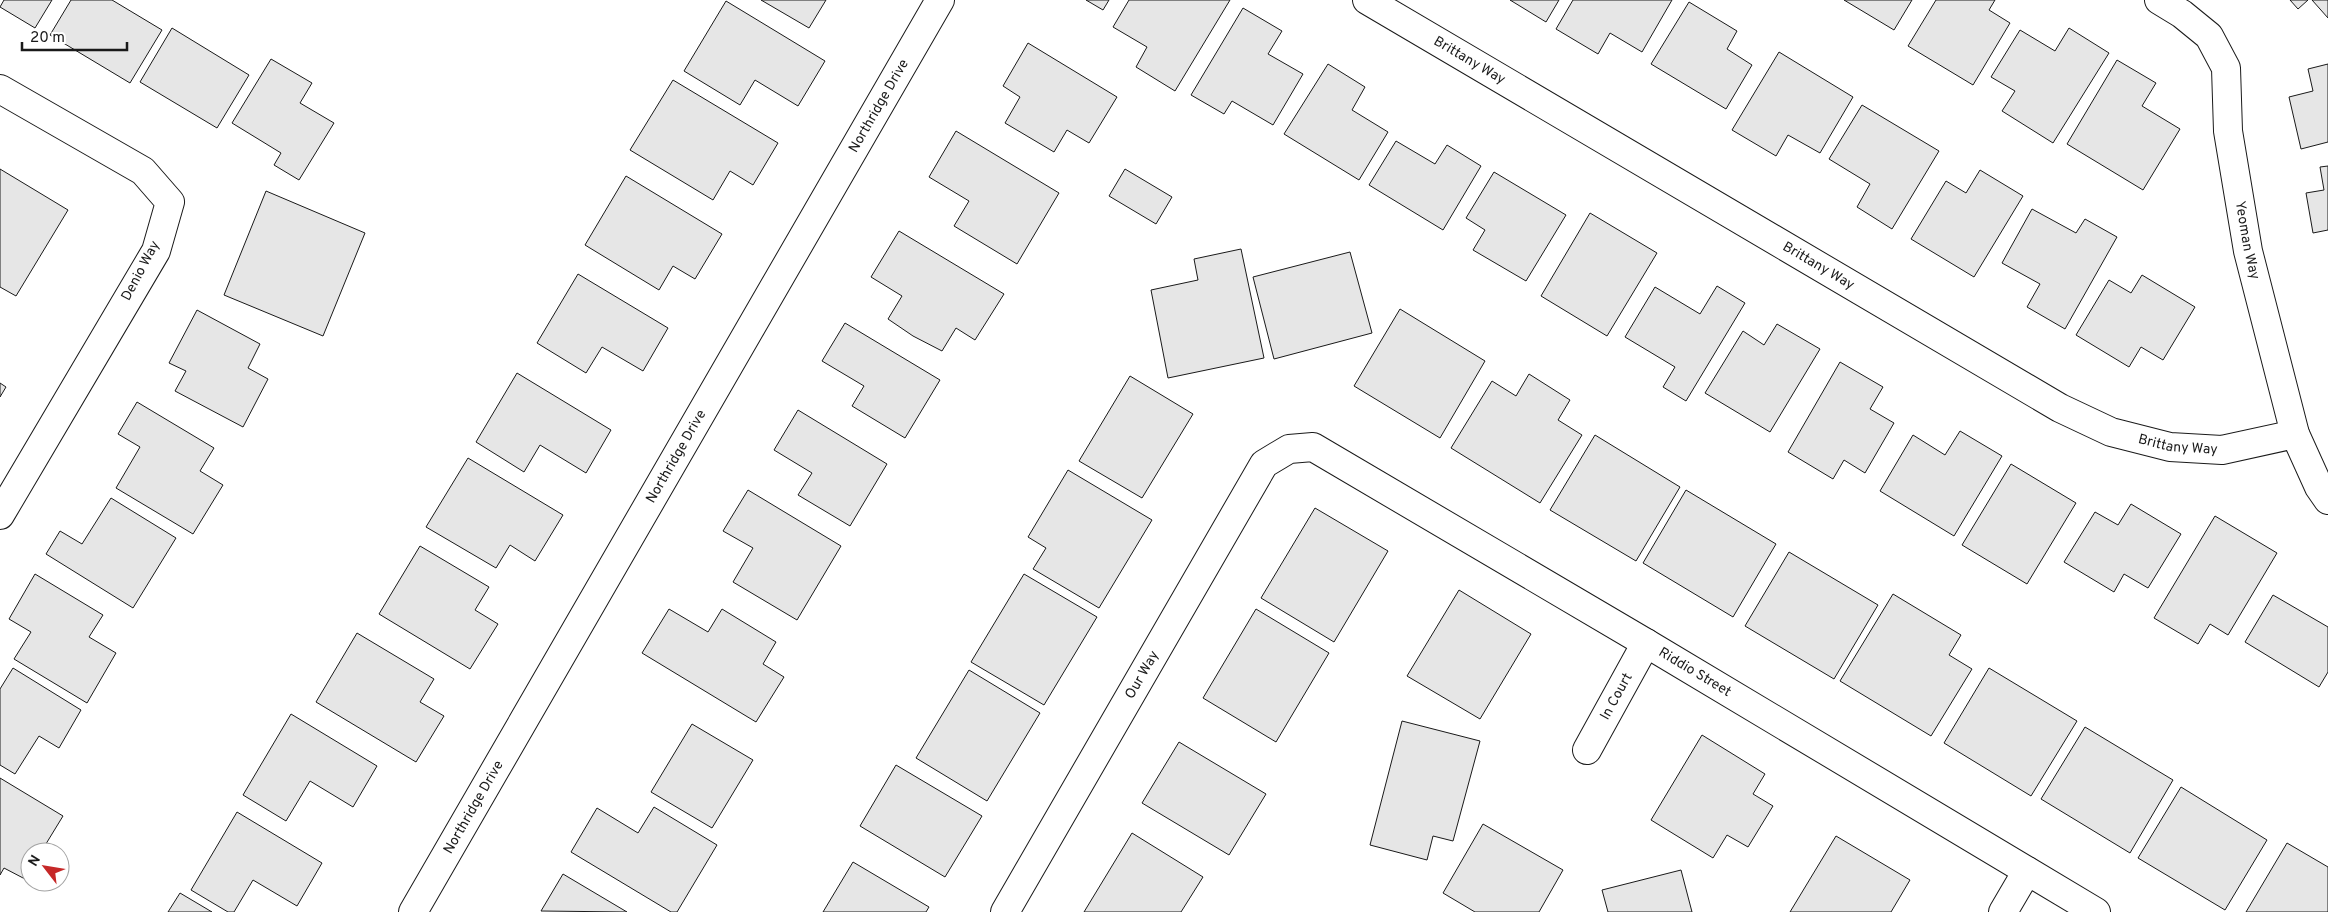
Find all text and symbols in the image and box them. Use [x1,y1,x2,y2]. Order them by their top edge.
scale bar [22,20,128,52]
text: 20 m [30,29,65,48]
street label: Brittany Way [1431,33,1509,88]
street label: Northridge Drive [845,56,912,156]
street label: Yeoman Way [2231,200,2263,281]
street label: Denio Way [118,238,164,304]
street label: Brittany Way [1780,238,1858,294]
street label: Northridge Drive [643,407,710,506]
street label: Brittany Way [2136,431,2218,458]
street label: Riddio Street [1655,644,1734,700]
street label: Our Way [1122,648,1163,702]
street label: In Court [1597,670,1636,723]
street label: Northridge Drive [440,757,507,857]
north arrow [20,842,70,892]
text: N [25,852,45,870]

